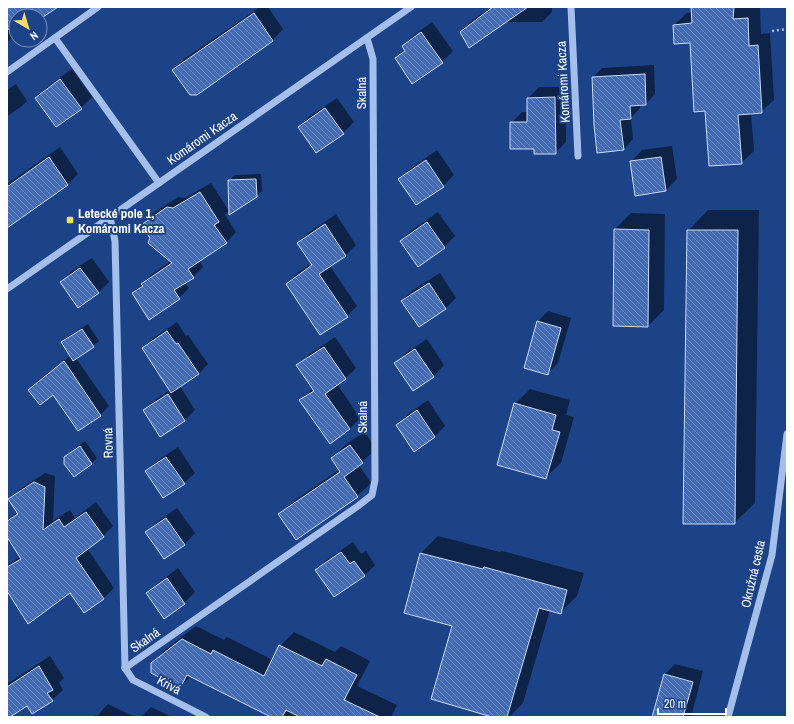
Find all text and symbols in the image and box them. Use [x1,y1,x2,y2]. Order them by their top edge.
north arrow [8,8,48,48]
text: N [27,28,41,43]
street label: Komáromi Kacza [552,41,574,123]
street label: Skalná [353,77,370,109]
street label: Komáromi Kacza [164,108,240,168]
place label: Letecké pole 1, Komáromi Kacza [78,205,165,237]
marker: Letecké pole 1, Komáromi Kacza [65,215,75,225]
street label: Skalná [354,401,371,433]
street label: Rovná [99,427,117,459]
street label: Okružná cesta [737,539,769,609]
street label: Skalná [127,624,163,656]
street label: Krivá [154,672,184,698]
scale bar [658,690,726,716]
text: 20 m [664,696,686,712]

